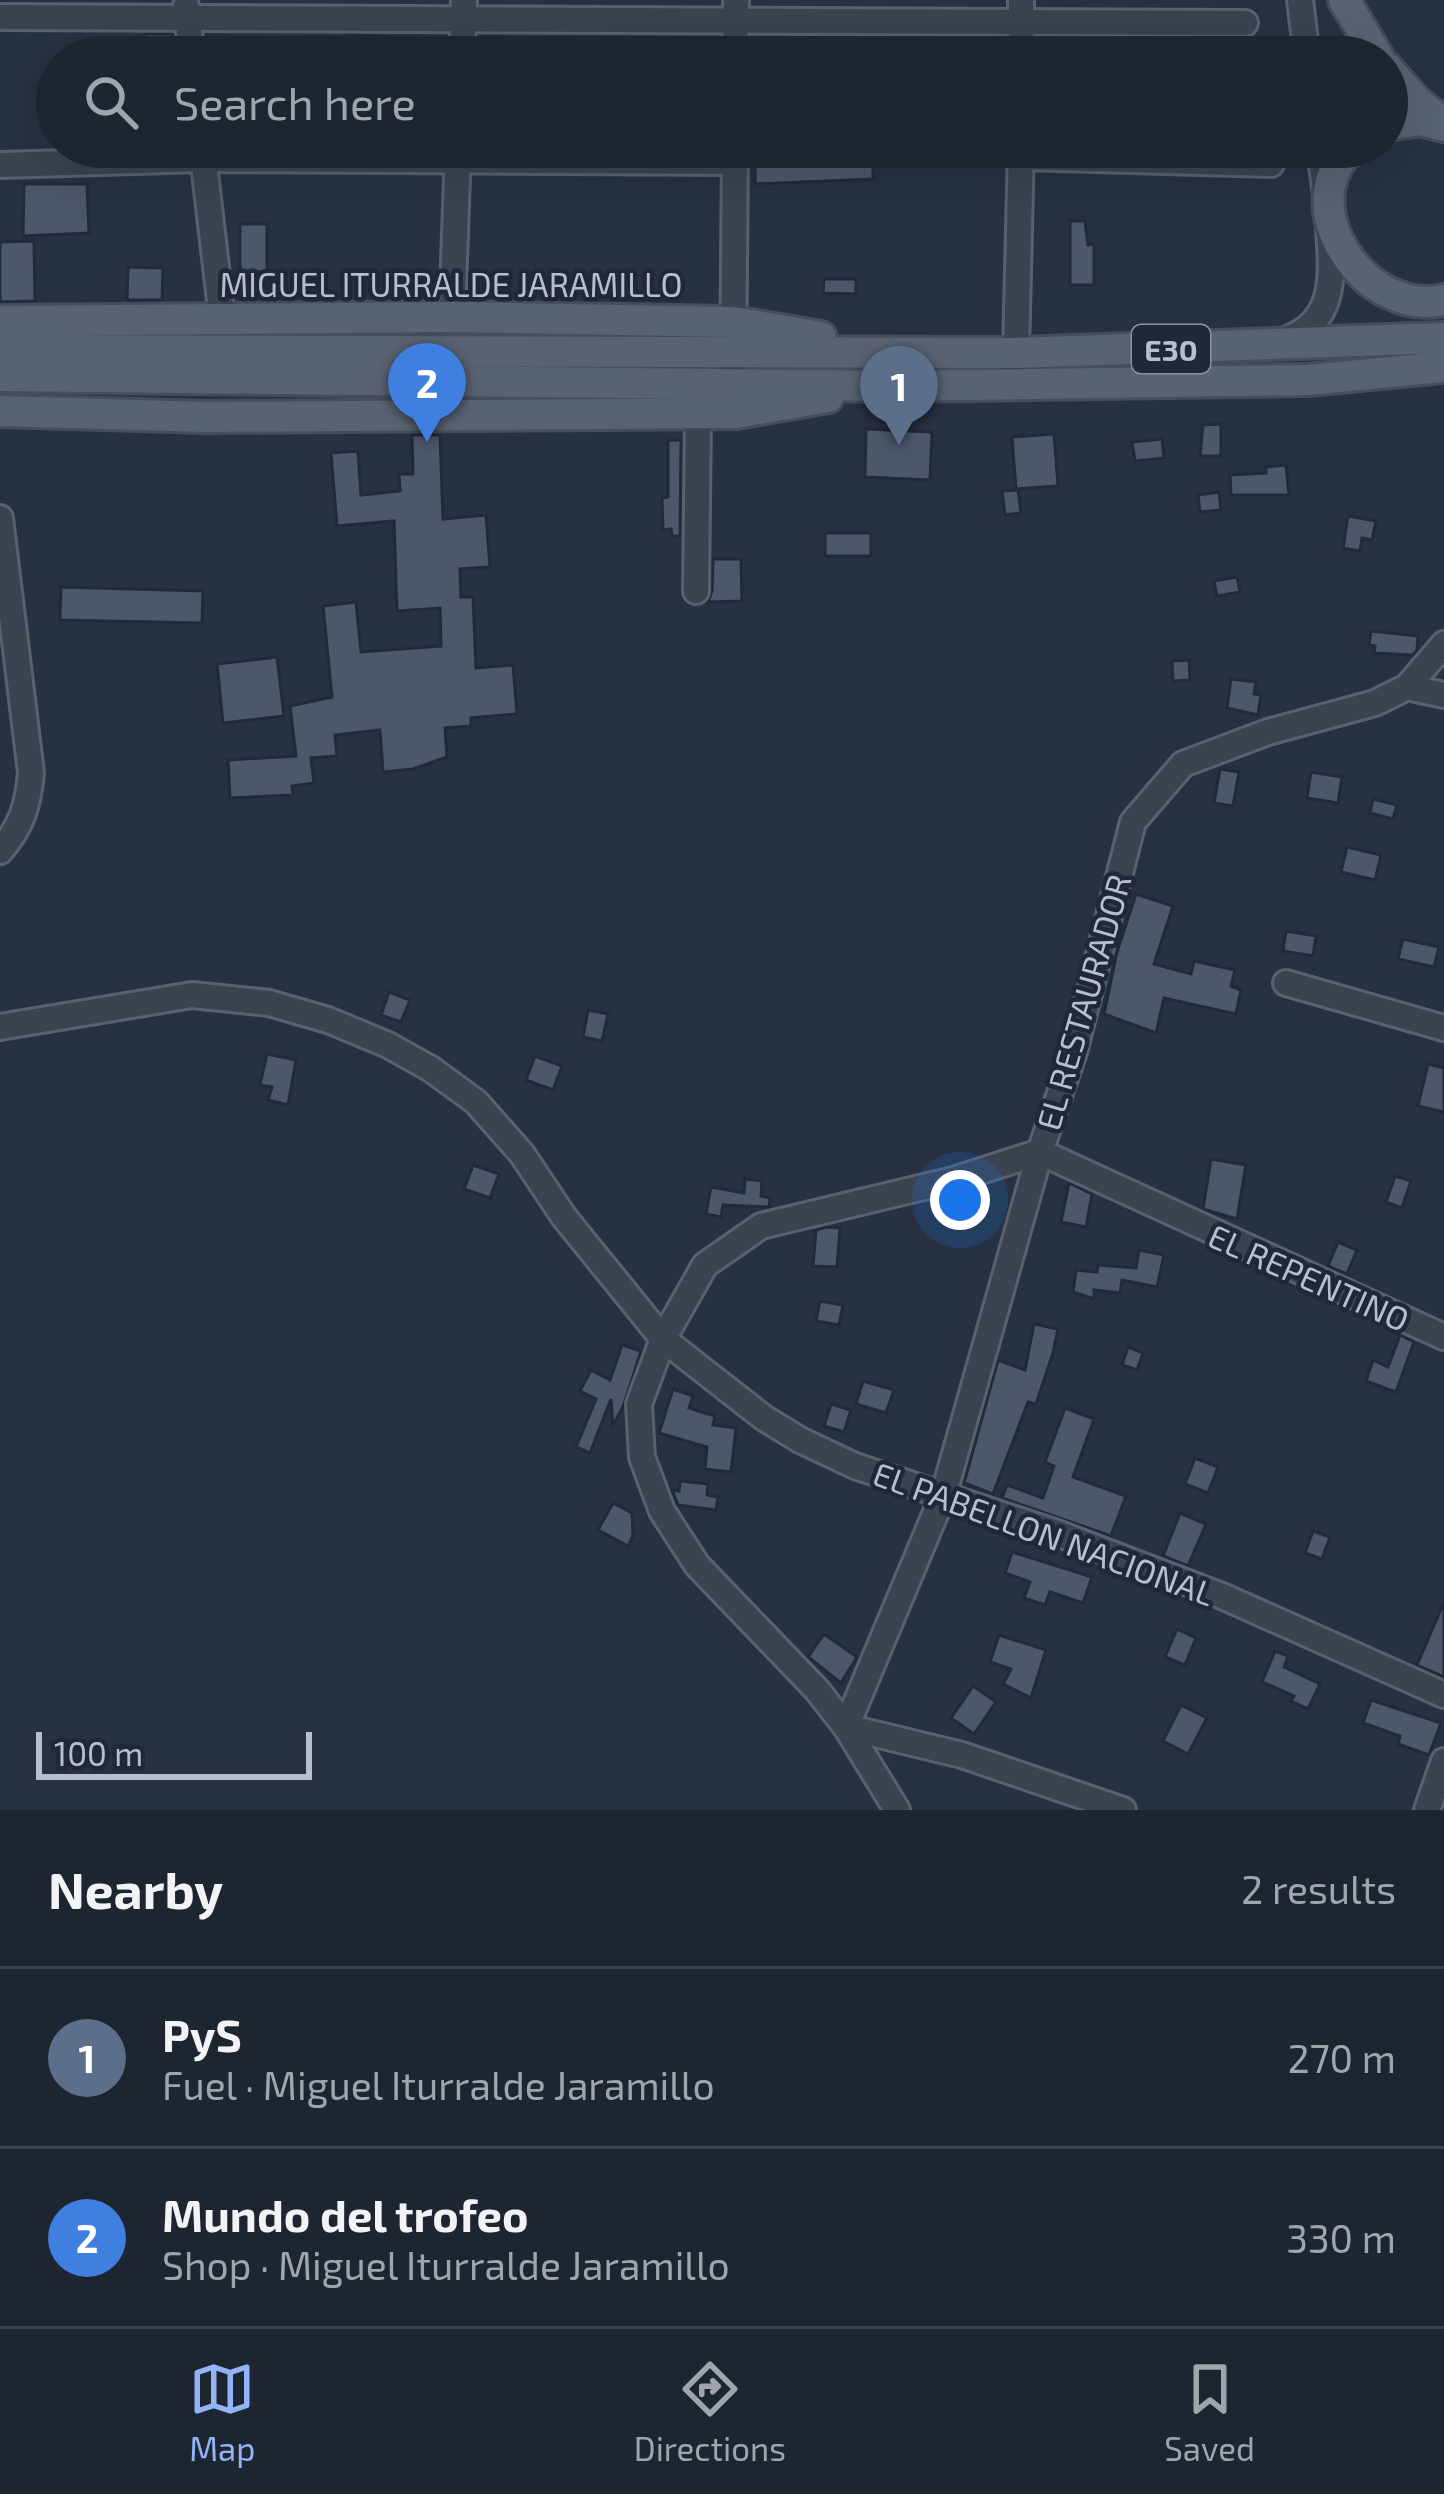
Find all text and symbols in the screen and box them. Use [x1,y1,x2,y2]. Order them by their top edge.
search box [36,36,1408,168]
icon: search [78,69,144,135]
text: Search here [174,75,416,129]
street label: MIGUEL ITURRALDE JARAMILLO [219,264,683,304]
road number: E30 [1132,325,1210,373]
pin: 2 [388,343,466,442]
pin: 1 [860,346,938,445]
street label: EL RESTAURADOR [1027,869,1139,1135]
your location [930,1170,990,1230]
street label: EL REPENTINO [1203,1215,1415,1339]
street label: EL PABELLON NACIONAL [868,1453,1220,1613]
scale bar [36,1726,312,1779]
text: 100 m [54,1733,143,1773]
text: Nearby [48,1858,223,1919]
text: 2 results [1241,1865,1396,1912]
text: PyS [162,2007,242,2061]
text: 1 [79,2034,95,2081]
text: 270 m [1288,2034,1396,2081]
text: Fuel · Miguel Iturralde Jaramillo [162,2061,715,2108]
text: Mundo del trofeo [162,2187,529,2241]
text: 2 [76,2214,98,2261]
text: 330 m [1286,2214,1396,2261]
text: Shop · Miguel Iturralde Jaramillo [162,2241,730,2288]
tab: Map [189,2356,255,2468]
tab: Directions [634,2356,786,2468]
tab: Saved [1164,2356,1255,2468]

